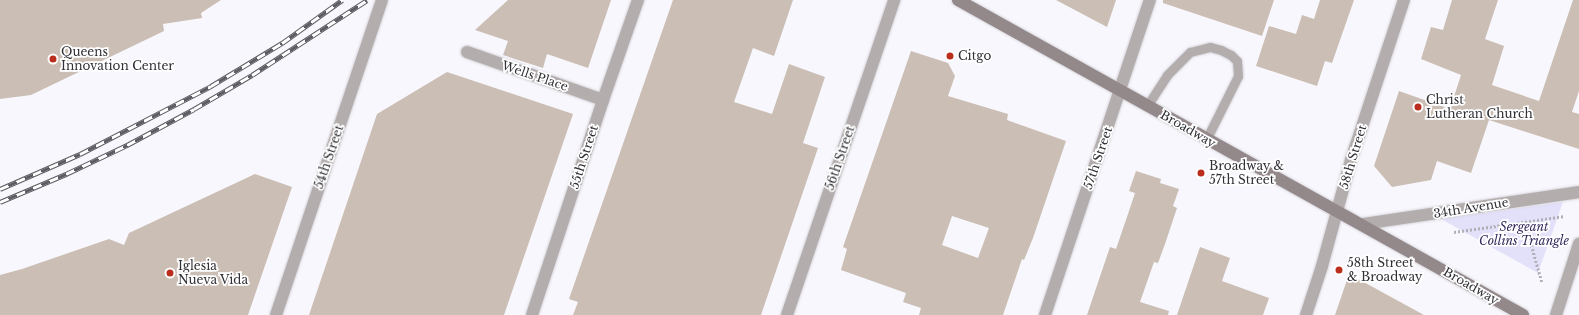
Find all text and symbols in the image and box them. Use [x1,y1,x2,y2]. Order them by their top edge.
place label: Queens Innovation Center [61,45,174,73]
place label: Citgo [958,49,991,63]
marker: Citgo [945,51,955,61]
marker: Queens Innovation Center [48,54,58,64]
street label: Wells Place [500,58,570,94]
place label: Christ Lutheran Church [1426,93,1533,121]
marker: Christ Lutheran Church [1413,102,1423,112]
street label: Broadway [1158,107,1218,151]
street label: 54th Street [311,123,347,191]
street label: 55th Street [567,123,601,191]
street label: 58th Street [1336,123,1370,191]
street label: 56th Street [822,124,858,192]
street label: 57th Street [1081,125,1115,191]
place label: Broadway & 57th Street [1209,159,1284,187]
marker: Broadway & 57th Street [1196,168,1206,178]
street label: 34th Avenue [1432,195,1510,221]
park label: Sergeant Collins Triangle [1479,220,1569,248]
place label: 58th Street & Broadway [1347,256,1422,284]
place label: Iglesia Nueva Vida [178,259,249,287]
street label: Broadway [1441,264,1501,308]
marker: 58th Street & Broadway [1334,265,1344,275]
marker: Iglesia Nueva Vida [165,268,175,278]

